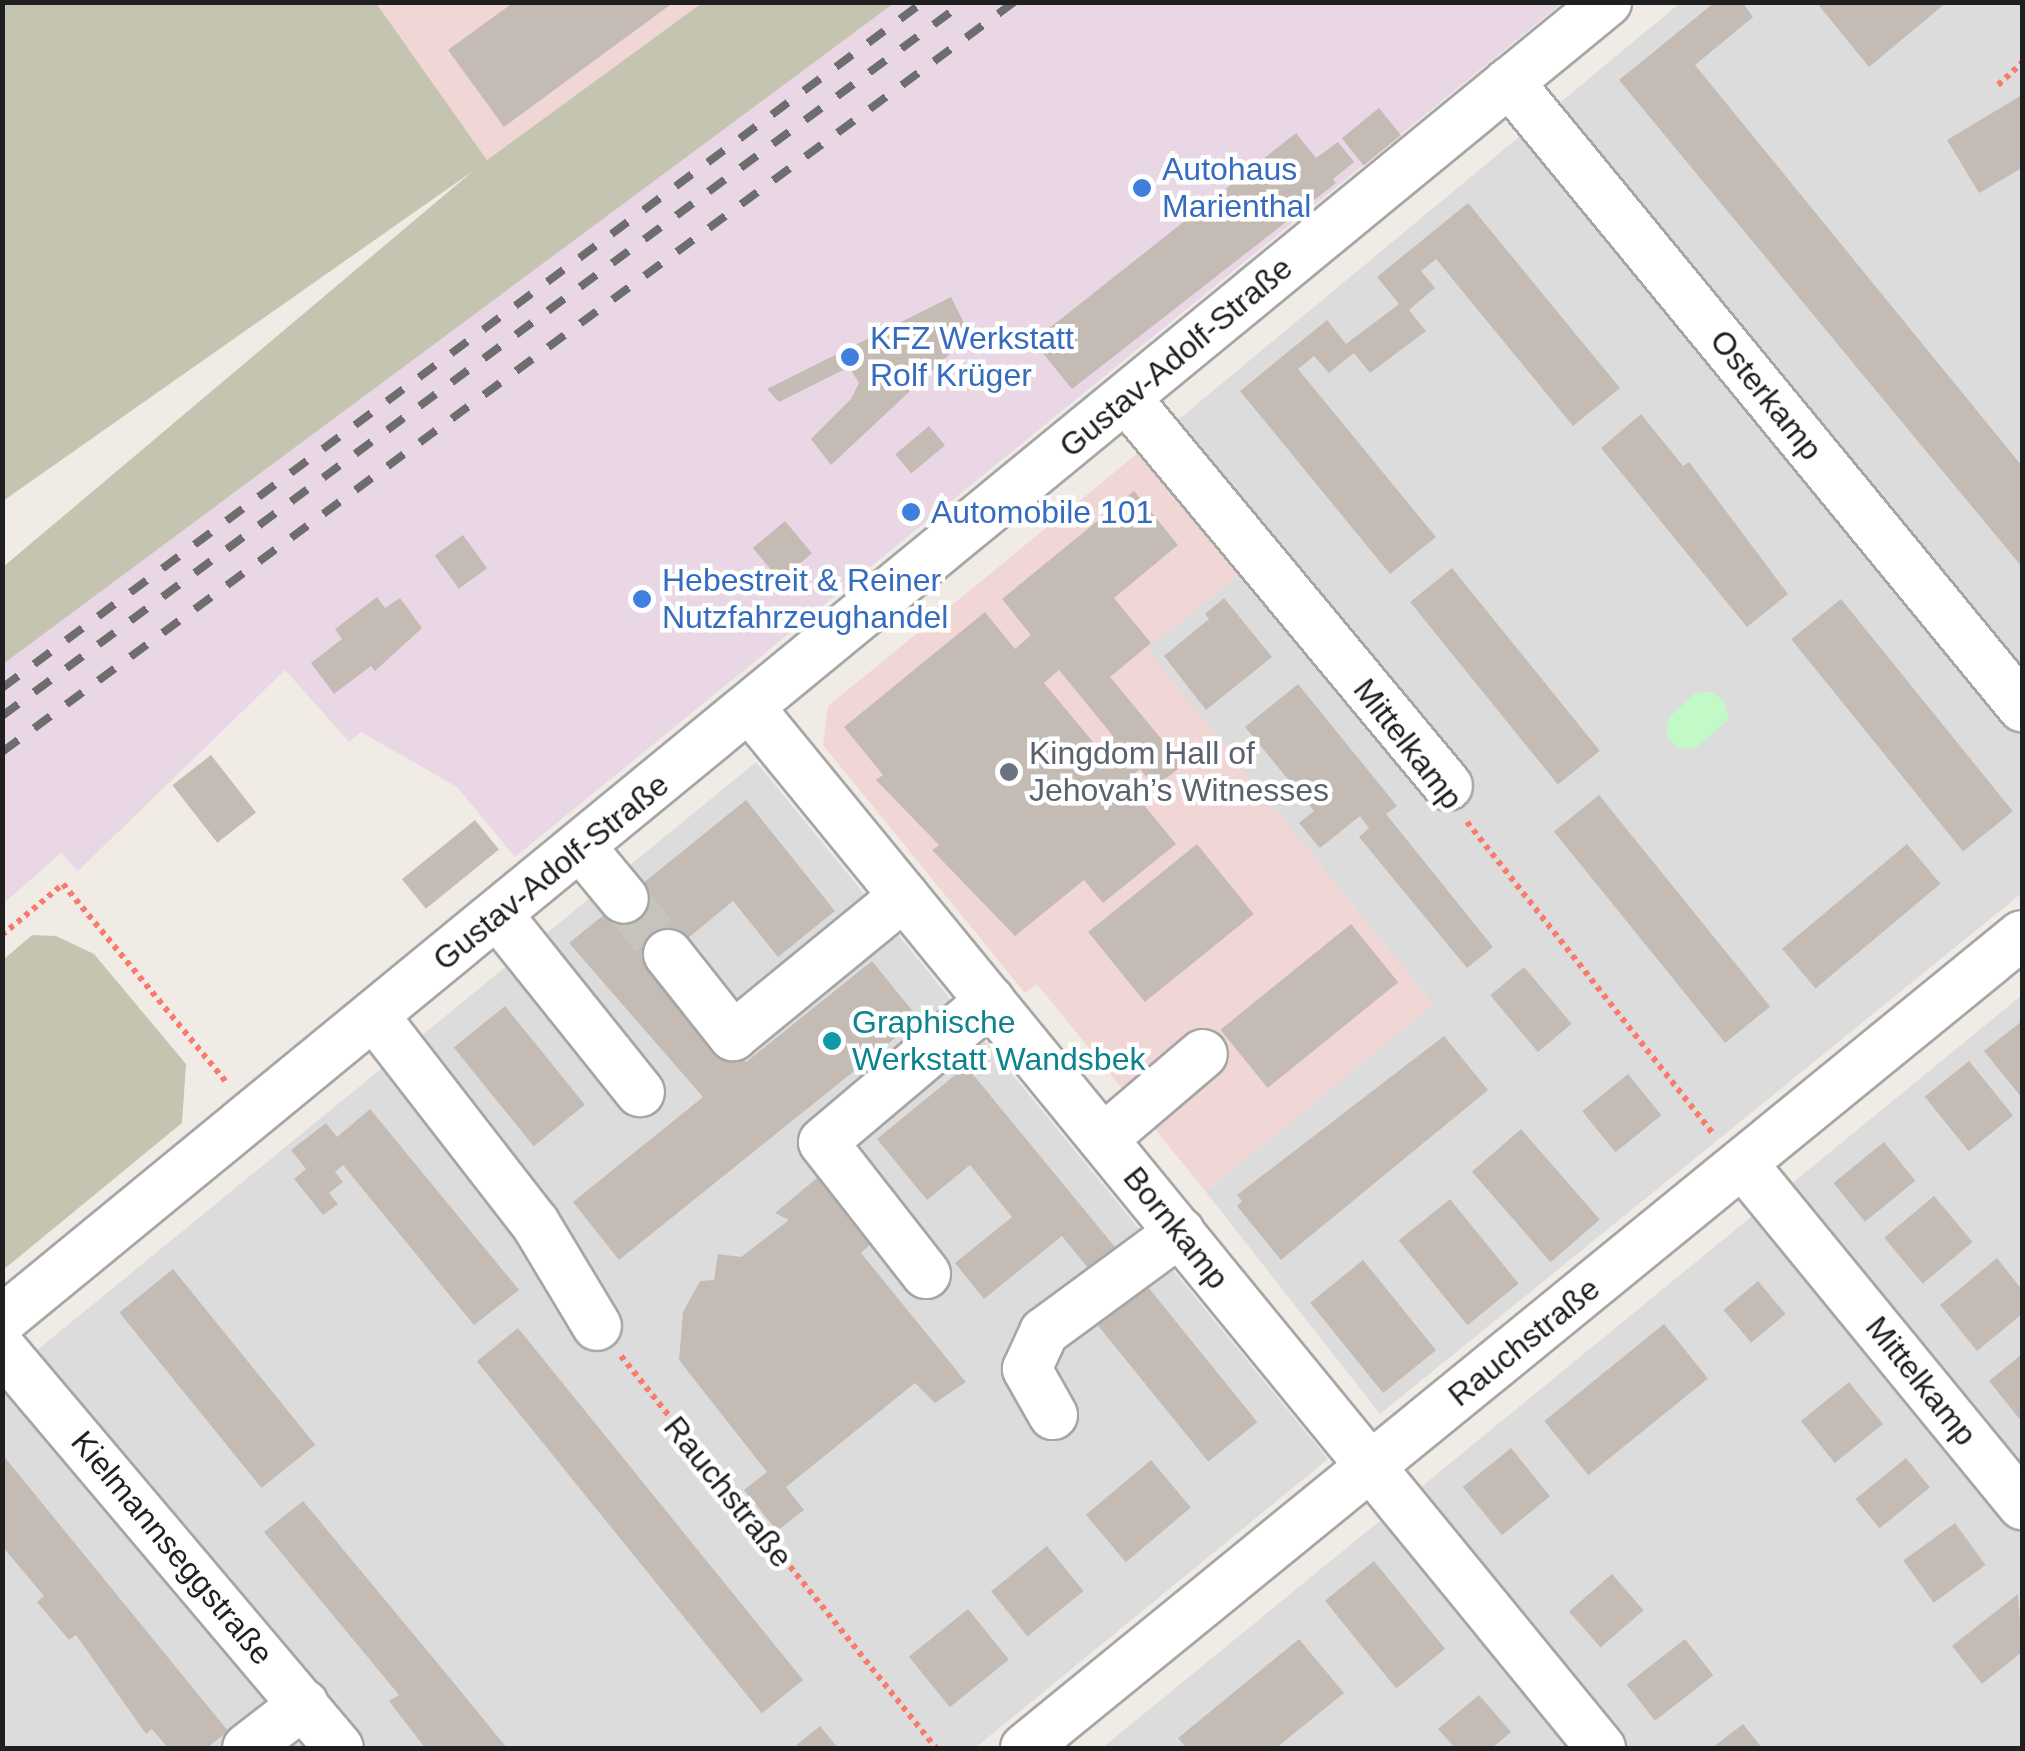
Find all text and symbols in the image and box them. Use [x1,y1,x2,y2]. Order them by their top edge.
place label: Autohaus Marienthal [1162,151,1311,226]
marker: Autohaus Marienthal [1131,177,1153,199]
street label: Gustav-Adolf-Straße [1052,249,1300,465]
place label: KFZ Werkstatt Rolf Krüger [870,320,1074,395]
street label: Osterkamp [1702,322,1830,468]
marker: KFZ Werkstatt Rolf Krüger [839,346,861,368]
place label: Automobile 101 [931,493,1153,531]
marker: Automobile 101 [900,501,922,523]
place label: Hebestreit & Reiner Nutzfahrzeughandel [662,562,948,637]
marker: Hebestreit & Reiner Nutzfahrzeughandel [631,588,653,610]
street label: Mittelkamp [1345,671,1471,817]
place label: Kingdom Hall of Jehovah’s Witnesses [1029,735,1329,810]
marker: Kingdom Hall of Jehovah’s Witnesses [998,761,1020,783]
street label: Gustav-Adolf-Straße [426,765,676,979]
place label: Graphische Werkstatt Wandsbek [852,1004,1145,1079]
marker: Graphische Werkstatt Wandsbek [821,1030,843,1052]
street label: Bornkamp [1115,1159,1237,1297]
street label: Rauchstraße [1441,1269,1607,1415]
street label: Mittelkamp [1857,1309,1985,1453]
street label: Rauchstraße [655,1409,801,1575]
street label: Kielmannseggstraße [63,1423,281,1673]

